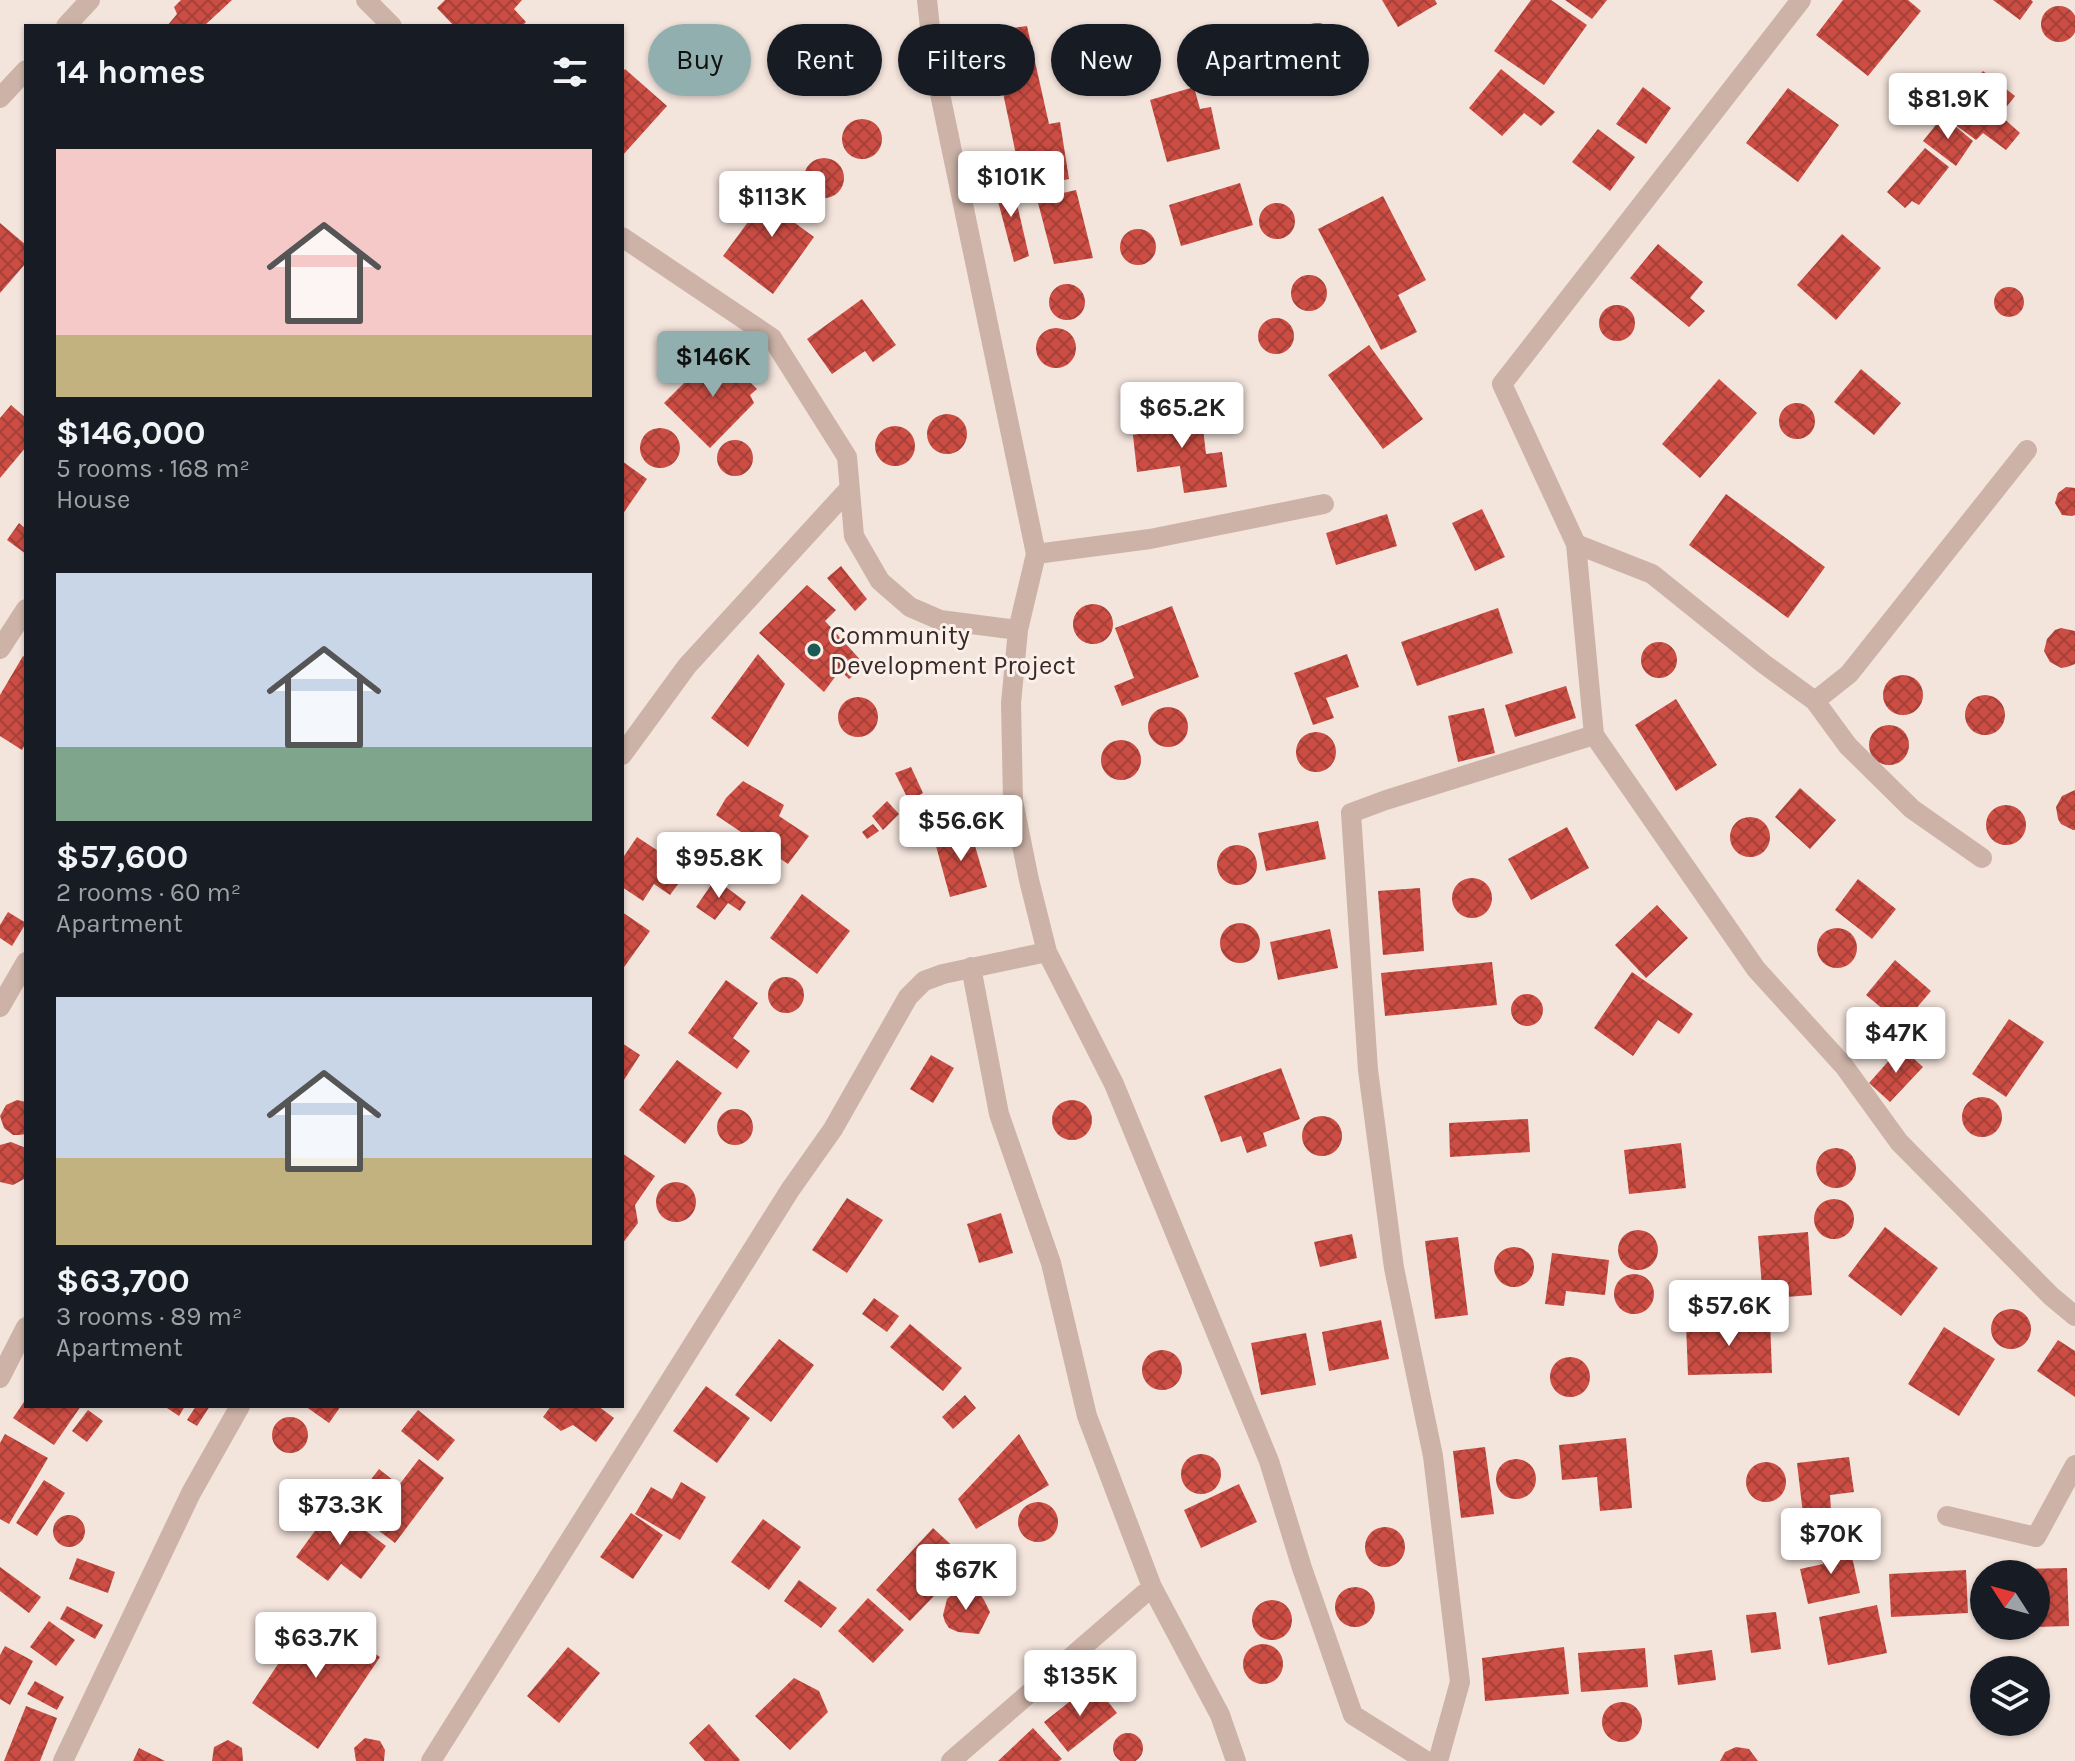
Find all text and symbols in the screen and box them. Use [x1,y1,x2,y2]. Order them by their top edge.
chip: Buy [648,24,751,96]
chip: Rent [767,24,882,96]
chip: Filters [898,24,1035,96]
chip: New [1051,24,1161,96]
chip: Apartment [1177,24,1369,96]
icon: filters [548,50,592,94]
text: 14 homes [56,52,206,92]
pin: $81.9K [1883,73,2013,141]
text: $81.9K [1907,83,1989,114]
pin: $101K [955,151,1067,219]
text: $101K [976,161,1046,192]
pin: $113K [716,171,828,239]
text: $113K [737,181,807,212]
icon: home [252,201,396,345]
pin: $146K [657,331,769,399]
text: $146K [675,341,751,372]
pin: $65.2K [1117,382,1247,450]
text: $65.2K [1138,392,1226,423]
text: $146,000 [56,413,206,453]
text: 5 rooms · 168 m² [56,453,250,484]
text: House [56,484,130,515]
place label: Community Development Project [830,620,1076,681]
icon: home [252,625,396,769]
marker: Community Development Project [805,641,823,659]
pin: $56.6K [896,795,1026,863]
text: $56.6K [917,805,1005,836]
pin: $95.8K [654,832,784,900]
text: $57,600 [56,837,188,877]
text: $95.8K [675,842,763,873]
text: 2 rooms · 60 m² [56,877,241,908]
text: Apartment [56,908,183,939]
pin: $47K [1849,1007,1943,1075]
text: $47K [1864,1017,1928,1048]
icon: home [252,1049,396,1193]
text: $63,700 [56,1261,190,1301]
pin: $57.6K [1664,1280,1794,1348]
text: $57.6K [1687,1290,1771,1321]
text: 3 rooms · 89 m² [56,1301,242,1332]
text: Apartment [56,1332,183,1363]
pin: $73.3K [275,1479,405,1547]
text: $73.3K [297,1489,383,1520]
pin: $70K [1784,1508,1878,1576]
text: $70K [1799,1518,1863,1549]
pin: $67K [919,1544,1013,1612]
text: $67K [934,1554,998,1585]
north arrow [1970,1560,2050,1640]
map controls [1970,1560,2050,1736]
pin: $63.7K [251,1612,381,1680]
text: $63.7K [273,1622,359,1653]
pin: $135K [1024,1650,1136,1718]
button: layers [1970,1656,2050,1736]
text: $135K [1042,1660,1118,1691]

